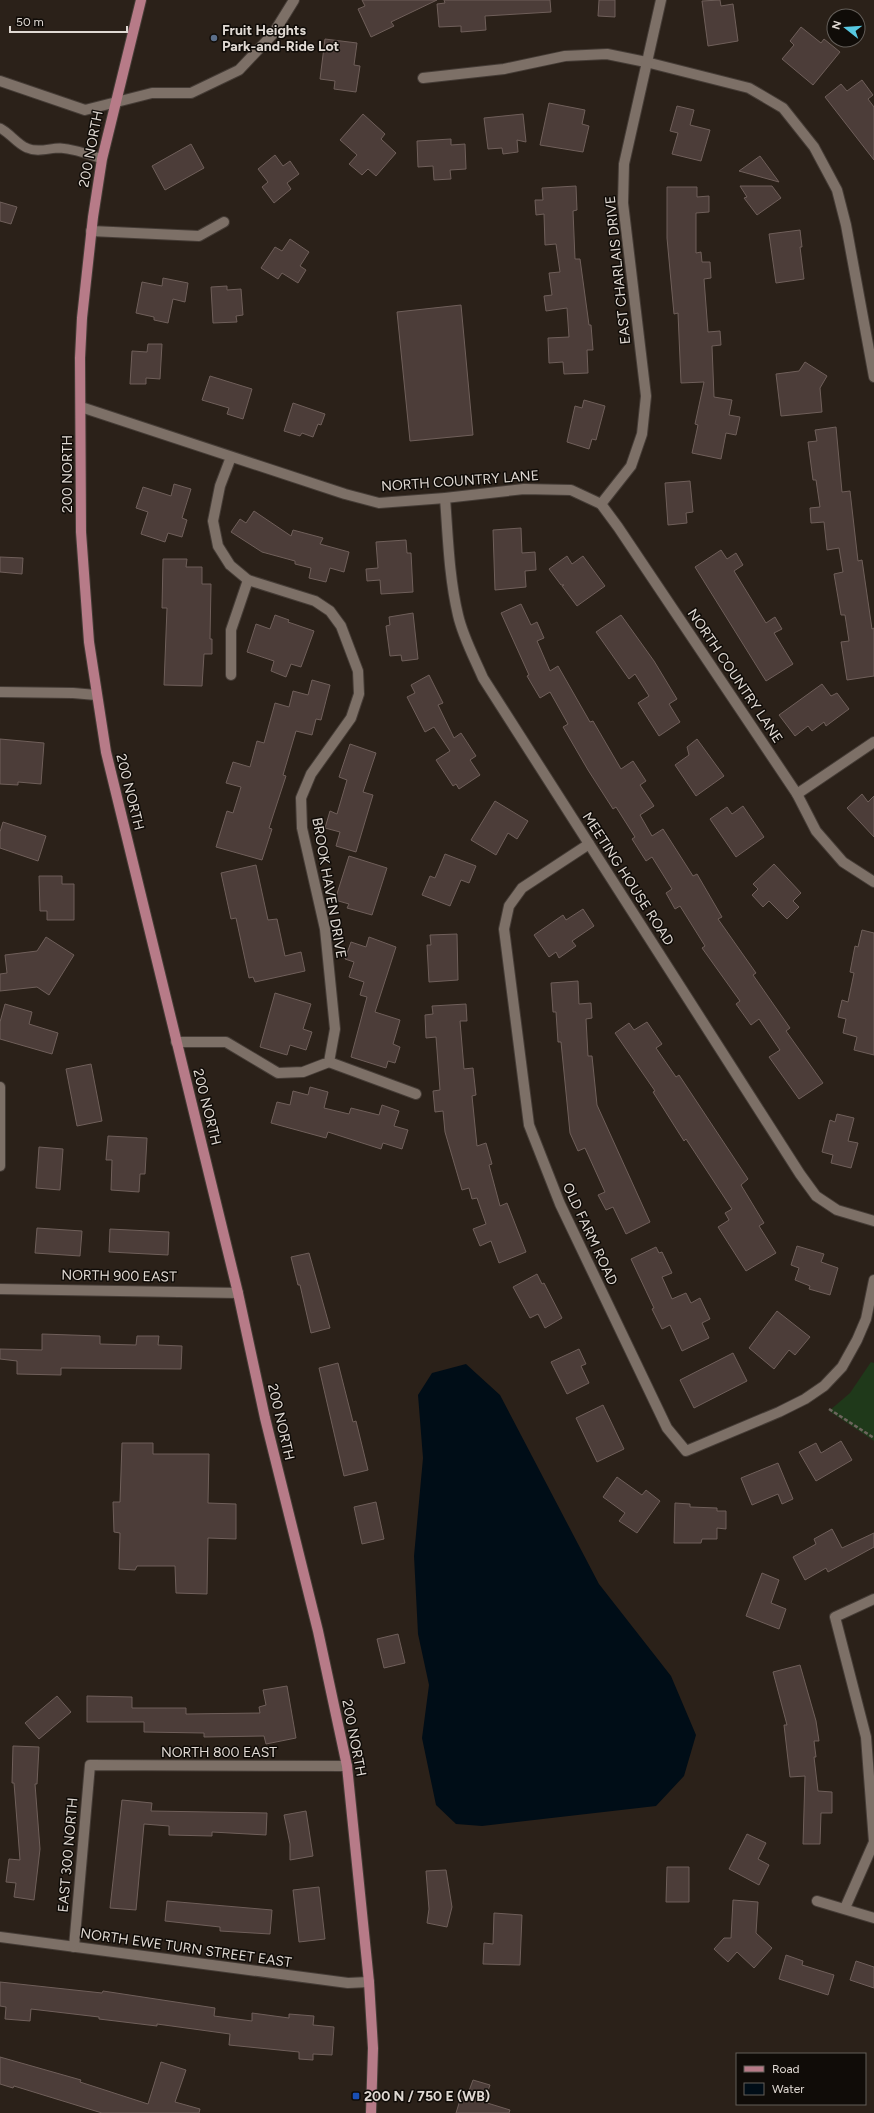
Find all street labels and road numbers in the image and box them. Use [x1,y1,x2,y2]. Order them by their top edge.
street label: 200 NORTH [75,109,107,189]
street label: EAST CHARLAIS DRIVE [602,195,634,345]
street label: 200 NORTH [59,435,76,513]
street label: NORTH COUNTRY LANE [381,467,539,495]
street label: NORTH COUNTRY LANE [684,606,786,746]
street label: 200 NORTH [112,752,148,832]
street label: MEETING HOUSE ROAD [579,809,677,949]
street label: BROOK HAVEN DRIVE [308,816,350,960]
street label: 200 NORTH [189,1067,225,1147]
street label: OLD FARM ROAD [559,1180,621,1288]
street label: NORTH 900 EAST [61,1266,177,1286]
street label: 200 NORTH [264,1382,298,1462]
street label: 200 NORTH [338,1698,370,1778]
street label: NORTH 800 EAST [161,1744,277,1761]
street label: EAST 300 NORTH [55,1797,81,1913]
street label: NORTH EWE TURN STREET EAST [79,1925,293,1971]

